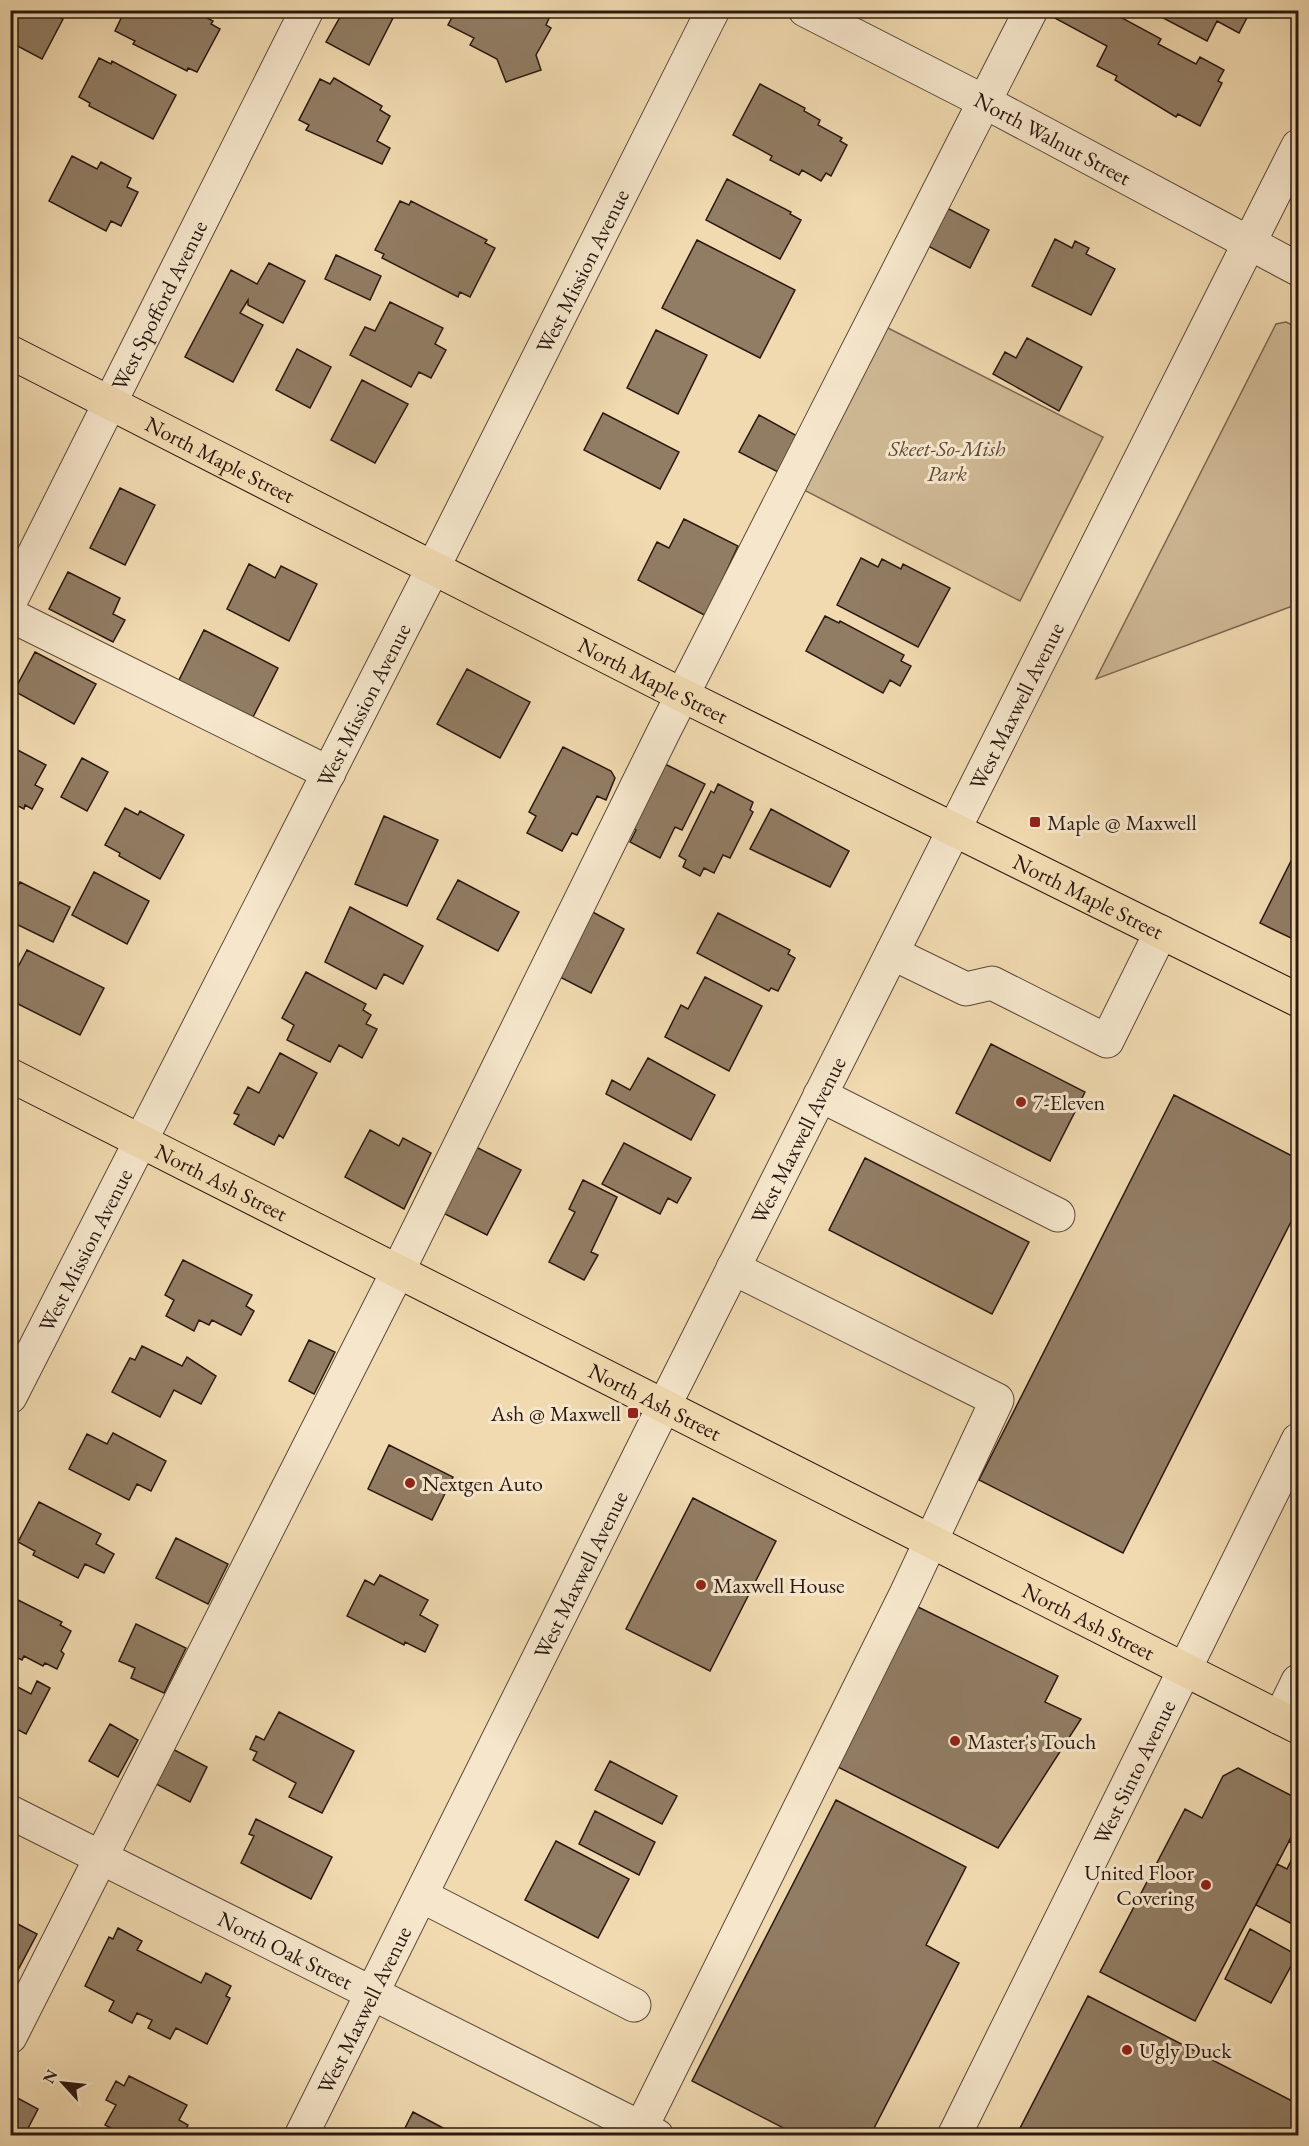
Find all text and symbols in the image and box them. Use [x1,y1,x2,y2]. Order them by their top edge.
street label: North Walnut Street [970,85,1136,192]
street label: West Mission Avenue [529,184,636,358]
street label: West Spofford Avenue [104,215,214,395]
street label: North Maple Street [140,409,300,510]
park label: Skeet-So-Mish Park [888,434,1006,488]
street label: West Maxwell Avenue [962,617,1071,795]
street label: West Mission Avenue [309,618,417,792]
street label: North Maple Street [573,630,733,730]
place label: Maple @ Maxwell [1047,808,1197,837]
marker: Maple @ Maxwell [1028,815,1042,829]
street label: North Maple Street [1008,847,1169,946]
street label: West Maxwell Avenue [744,1051,852,1229]
place label: 7-Eleven [1033,1088,1106,1117]
marker: 7-Eleven [1014,1095,1028,1109]
street label: North Ash Street [150,1136,293,1228]
street label: West Mission Avenue [31,1163,139,1337]
street label: North Ash Street [584,1356,726,1447]
place label: Ash @ Maxwell [490,1399,621,1428]
marker: Ash @ Maxwell [626,1406,640,1420]
place label: Nextgen Auto [422,1469,543,1498]
marker: Nextgen Auto [403,1476,417,1490]
street label: West Maxwell Avenue [526,1485,634,1663]
place label: Maxwell House [713,1571,845,1600]
street label: North Ash Street [1017,1575,1160,1667]
marker: Maxwell House [694,1578,708,1592]
street label: West Sinto Avenue [1086,1695,1182,1849]
place label: Master's Touch [967,1727,1096,1756]
marker: Master's Touch [948,1734,962,1748]
place label: United Floor Covering [1084,1858,1195,1912]
marker: United Floor Covering [1199,1878,1213,1892]
street label: North Oak Street [213,1904,358,1996]
street label: West Maxwell Avenue [310,1921,418,2099]
place label: Ugly Duck [1139,2036,1232,2065]
marker: Ugly Duck [1120,2043,1134,2057]
north arrow [33,2053,93,2113]
text: N [38,2066,62,2087]

